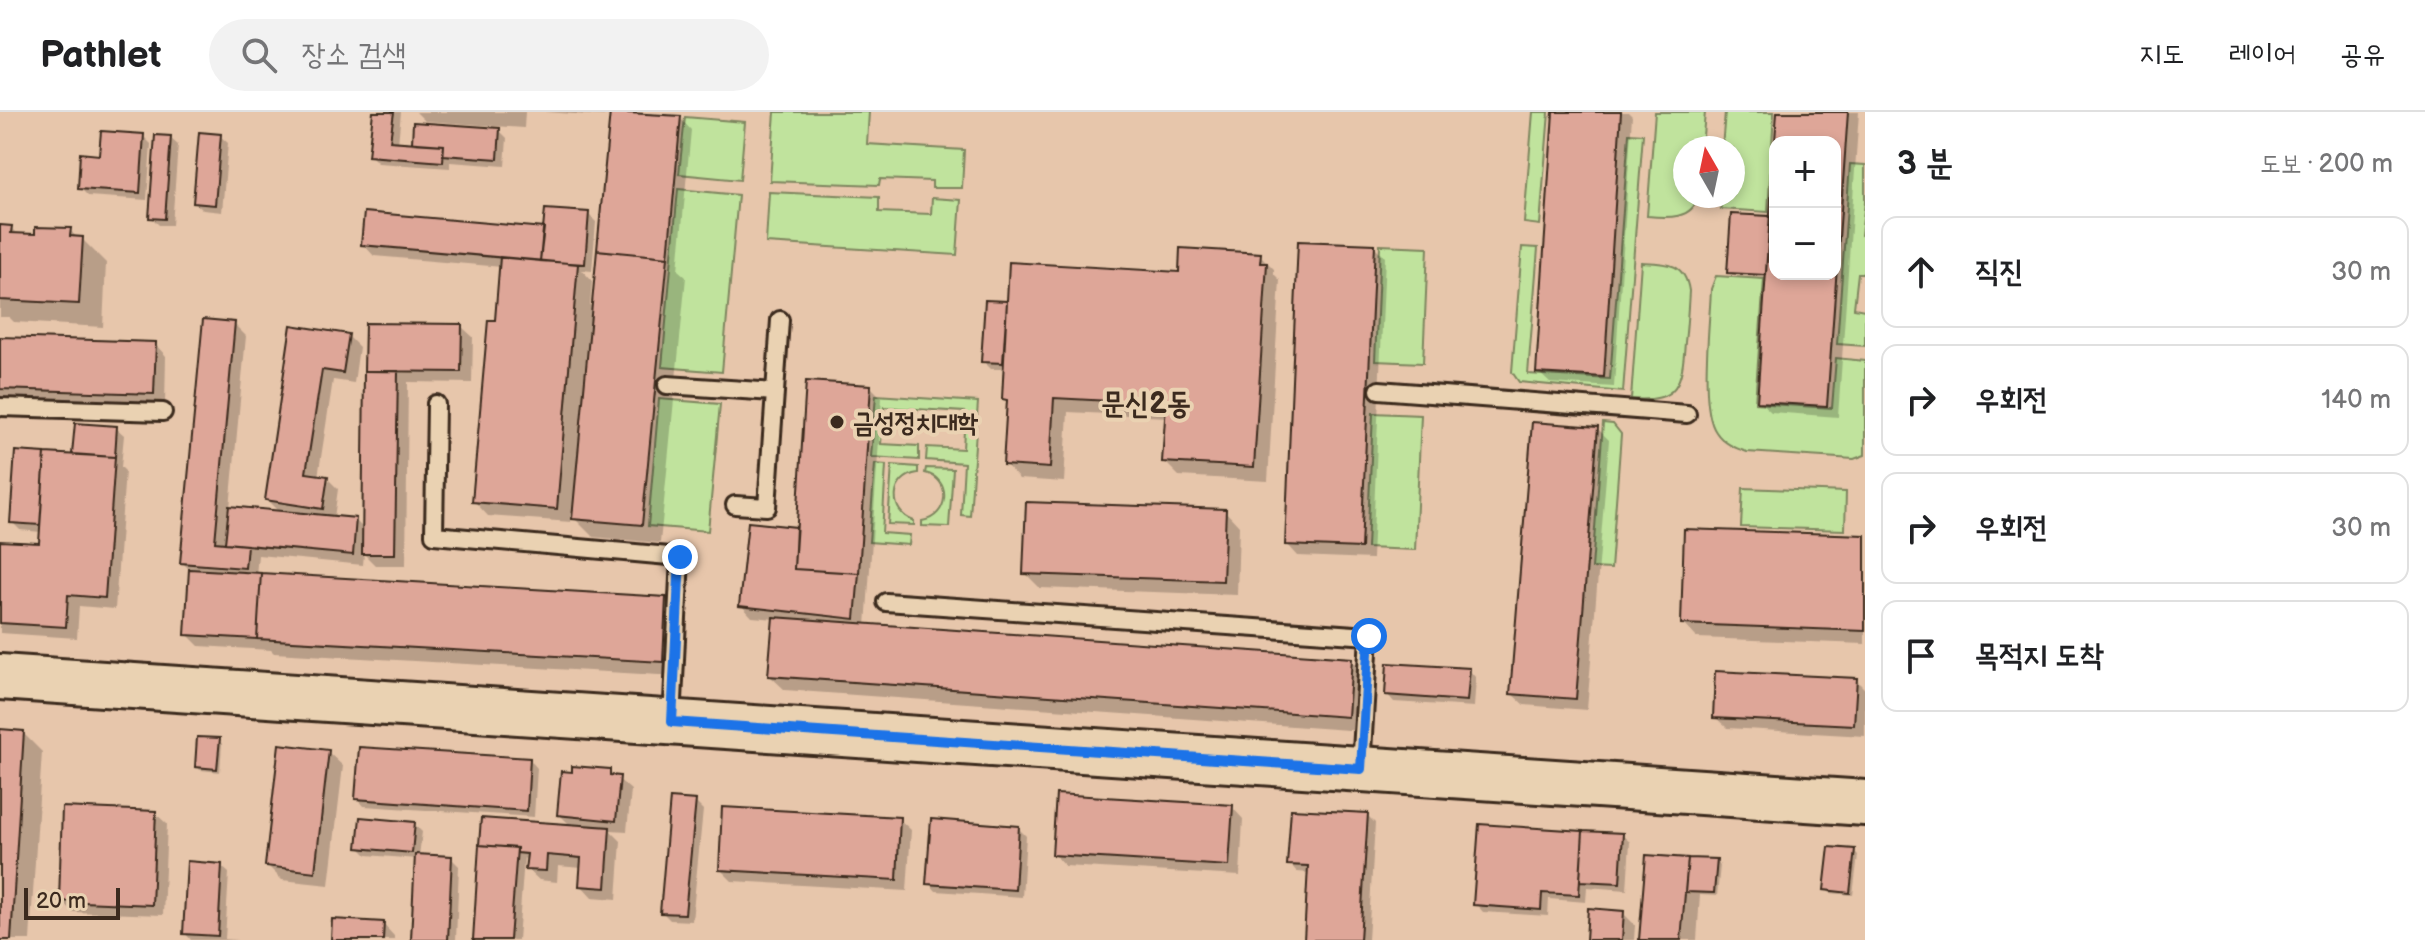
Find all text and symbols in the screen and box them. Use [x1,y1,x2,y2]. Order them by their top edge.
search box [209,19,769,91]
text: Pathlet [40,33,161,78]
icon: search [237,33,281,77]
text: 장소 검색 [301,37,406,73]
text: 지도 [2139,38,2184,71]
text: 레이어 [2228,38,2296,71]
text: 공유 [2340,38,2385,71]
north arrow [1673,136,1745,208]
map controls [1769,136,1841,280]
button: + [1769,136,1841,208]
text: 3 분 [1897,143,1953,184]
text: 도보 · 200 m [2260,149,2393,180]
button: − [1769,208,1841,280]
icon: ahead [1899,250,1943,294]
text: 직진 [1975,254,2023,290]
text: 30 m [2331,257,2391,288]
icon: right [1899,378,1943,422]
text: 우회전 [1975,382,2047,418]
text: 140 m [2321,385,2391,416]
district label: 문신2동 [1101,386,1191,422]
place label: 금성정치대학 [853,408,979,439]
marker: 금성정치대학 [828,413,846,431]
icon: right [1899,506,1943,550]
text: 우회전 [1975,510,2047,546]
text: 30 m [2331,513,2391,544]
route end [662,539,698,575]
route start [1351,618,1387,654]
icon: arrive [1899,634,1943,678]
text: 목적지 도착 [1975,638,2104,674]
scale bar [24,884,120,920]
text: 20 m [36,888,86,915]

